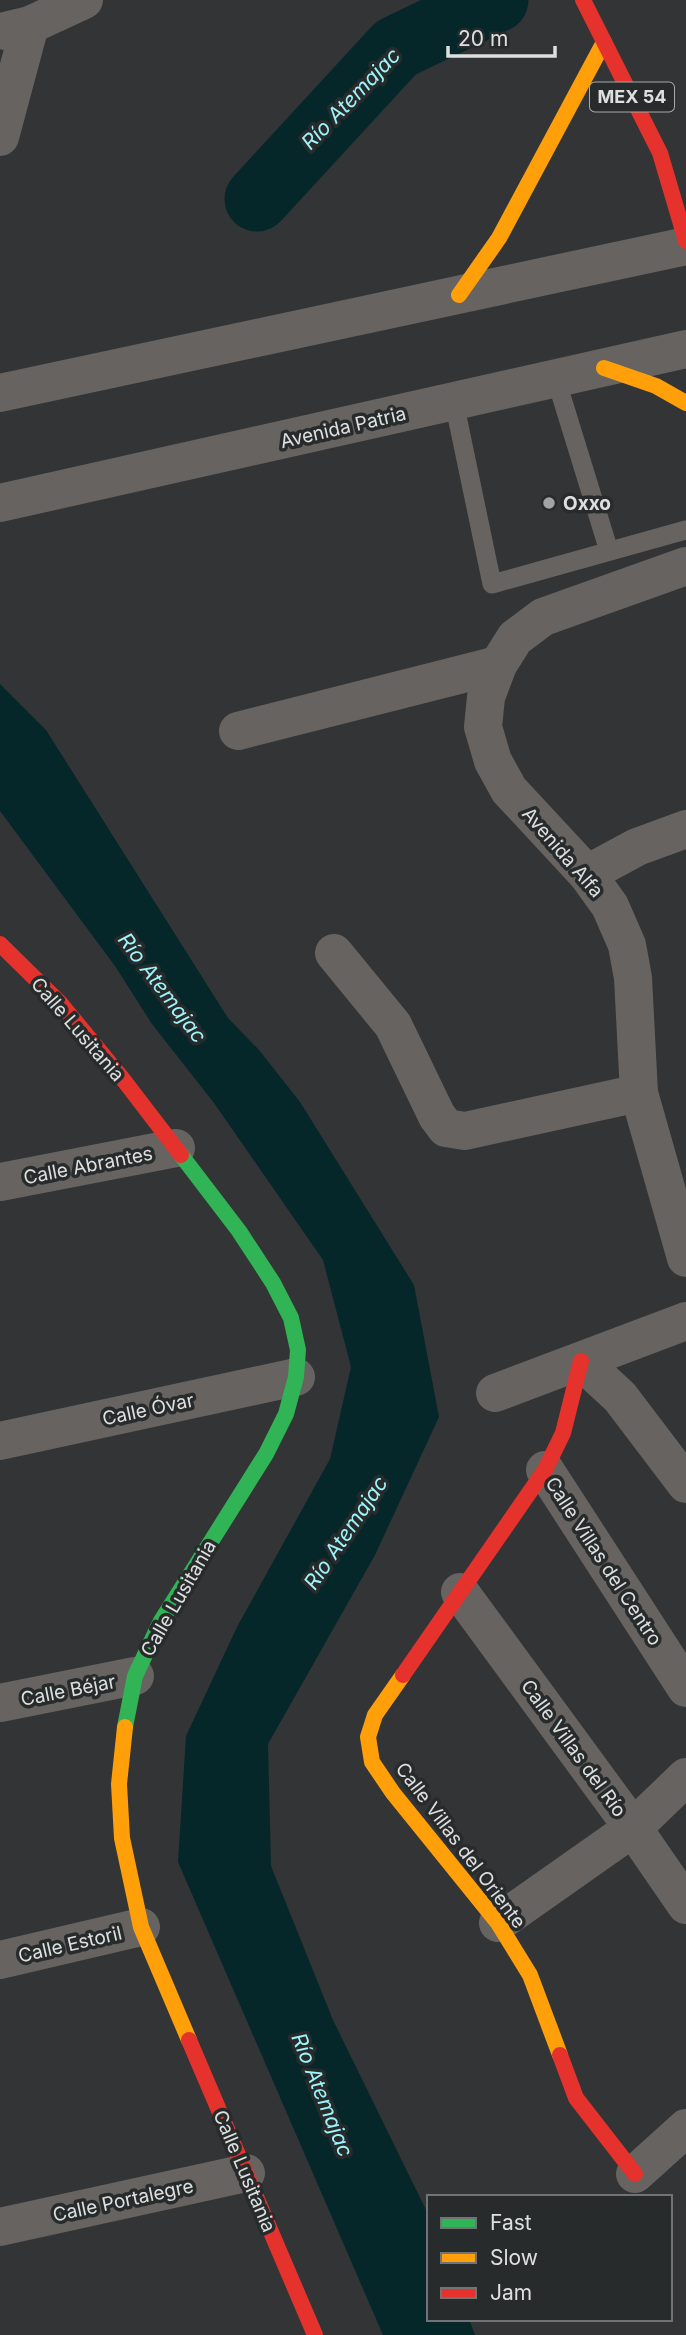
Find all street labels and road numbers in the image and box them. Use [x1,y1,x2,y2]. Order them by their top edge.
road number: MEX 54 [590,82,674,112]
street label: Avenida Patria [278,402,408,453]
street label: Avenida Alfa [517,803,608,902]
street label: Calle Lusitania [26,973,129,1086]
street label: Calle Abrantes [22,1142,155,1189]
street label: Calle Óvar [100,1389,196,1430]
street label: Calle Villas del Centro [540,1473,667,1650]
street label: Calle Lusitania [136,1536,221,1660]
street label: Calle Béjar [19,1670,117,1711]
street label: Calle Villas del Río [516,1675,631,1821]
street label: Calle Villas del Oriente [391,1758,531,1933]
street label: Calle Estoril [16,1921,124,1968]
street label: Calle Lusitania [209,2107,281,2236]
street label: Calle Portalegre [51,2174,196,2227]

